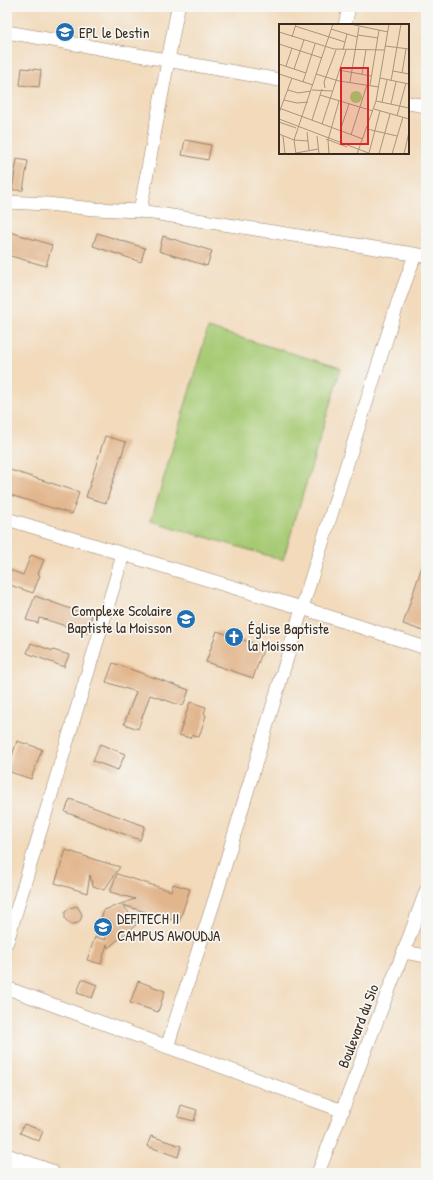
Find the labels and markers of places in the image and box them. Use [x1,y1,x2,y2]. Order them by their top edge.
school or university icon: EPL le Destin [54,21,76,43]
place label: EPL le Destin [79,22,150,43]
place label: Complexe Scolaire Baptiste la Moisson [67,600,172,638]
school or university icon: Complexe Scolaire Baptiste la Moisson [175,608,197,630]
place label: Église Baptiste la Moisson [248,618,329,656]
church icon: Église Baptiste la Moisson [223,626,245,648]
place label: DEFITECH II CAMPUS AWOUDJA [117,908,221,946]
school or university icon: DEFITECH II CAMPUS AWOUDJA [92,916,114,938]

